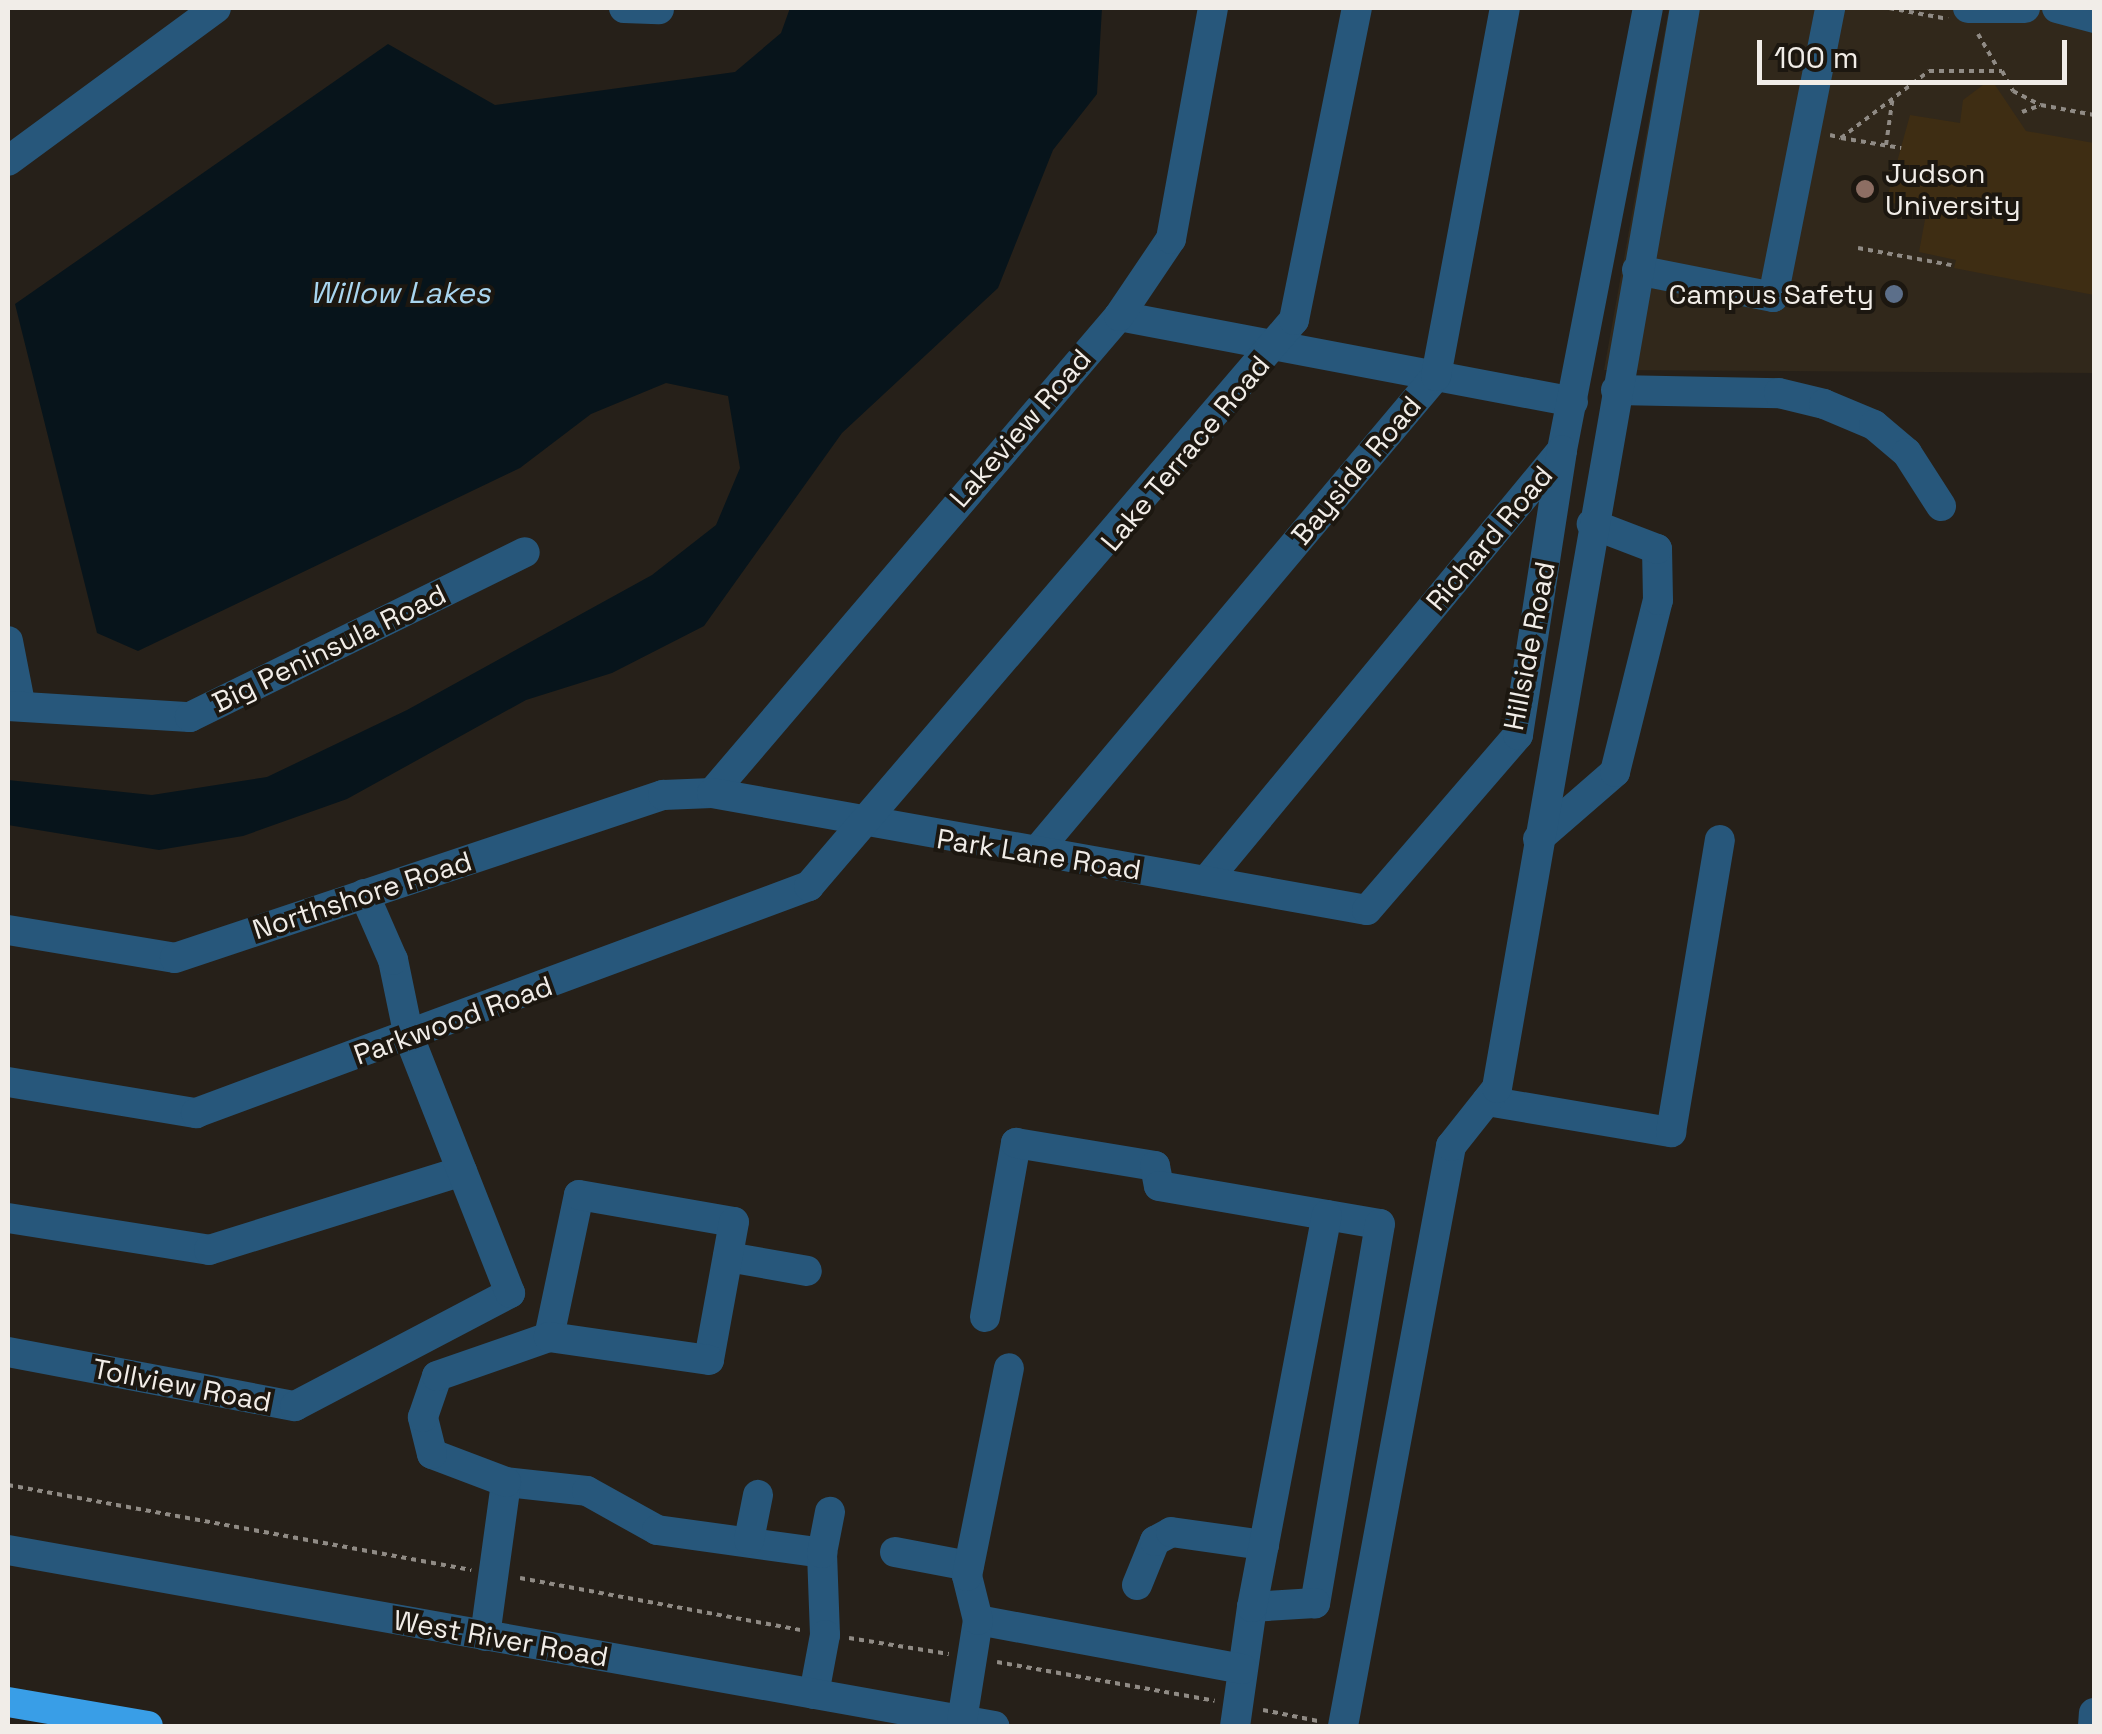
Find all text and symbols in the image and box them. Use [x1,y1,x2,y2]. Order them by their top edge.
scale bar [1762,20,2072,82]
text: 100 m [1774,38,1859,77]
place label: Judson University [1885,156,2021,222]
marker: Judson University [1854,178,1876,200]
water label: Willow Lakes [310,275,490,311]
place label: Campus Safety [1669,277,1874,311]
marker: Campus Safety [1883,283,1905,305]
street label: Lakeview Road [942,342,1098,514]
street label: Lake Terrace Road [1093,348,1277,558]
street label: Bayside Road [1284,389,1428,551]
street label: Richard Road [1419,459,1559,617]
street label: Hillside Road [1496,559,1562,733]
street label: Big Peninsula Road [207,577,451,719]
street label: Park Lane Road [934,821,1144,887]
street label: Northshore Road [248,844,476,946]
street label: Parkwood Road [349,968,557,1072]
street label: Tollview Road [90,1351,274,1419]
street label: West River Road [391,1603,611,1673]

